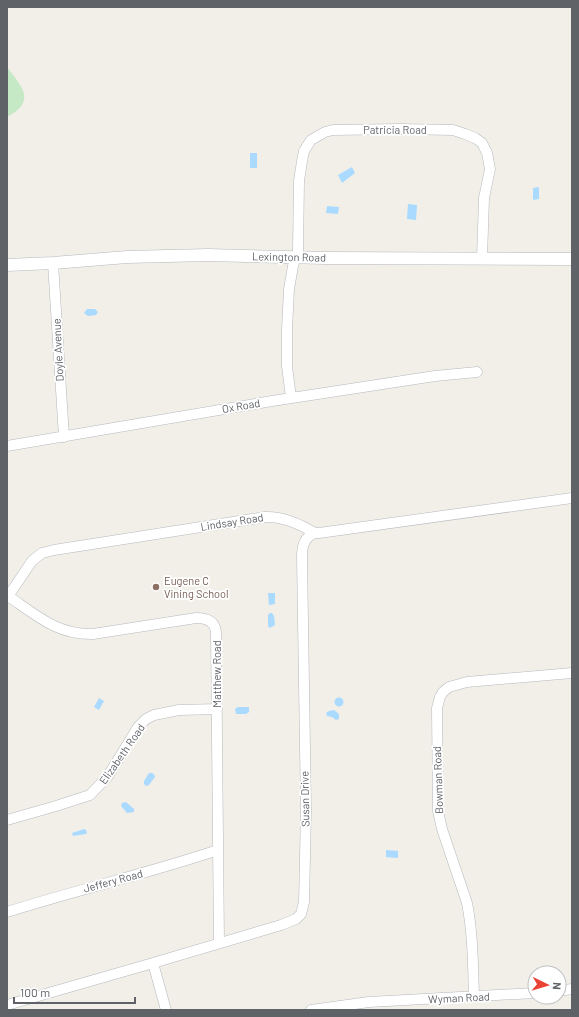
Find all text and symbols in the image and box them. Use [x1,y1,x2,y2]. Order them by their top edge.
street label: Patricia Road [363,123,427,136]
street label: Lexington Road [252,249,326,264]
street label: Doyle Avenue [49,318,66,382]
street label: Ox Road [221,396,261,415]
street label: Lindsay Road [200,510,264,533]
place label: Eugene C Vining School [164,574,229,600]
marker: Eugene C Vining School [151,582,161,592]
street label: Matthew Road [210,640,223,708]
street label: Elizabeth Road [96,721,147,786]
street label: Bowman Road [430,746,445,814]
street label: Susan Drive [298,771,311,827]
street label: Jeffery Road [82,866,144,895]
north arrow [527,965,567,1005]
scale bar [14,979,135,1005]
text: N [551,982,564,990]
text: 100 m [20,985,50,999]
street label: Wyman Road [428,989,490,1006]

